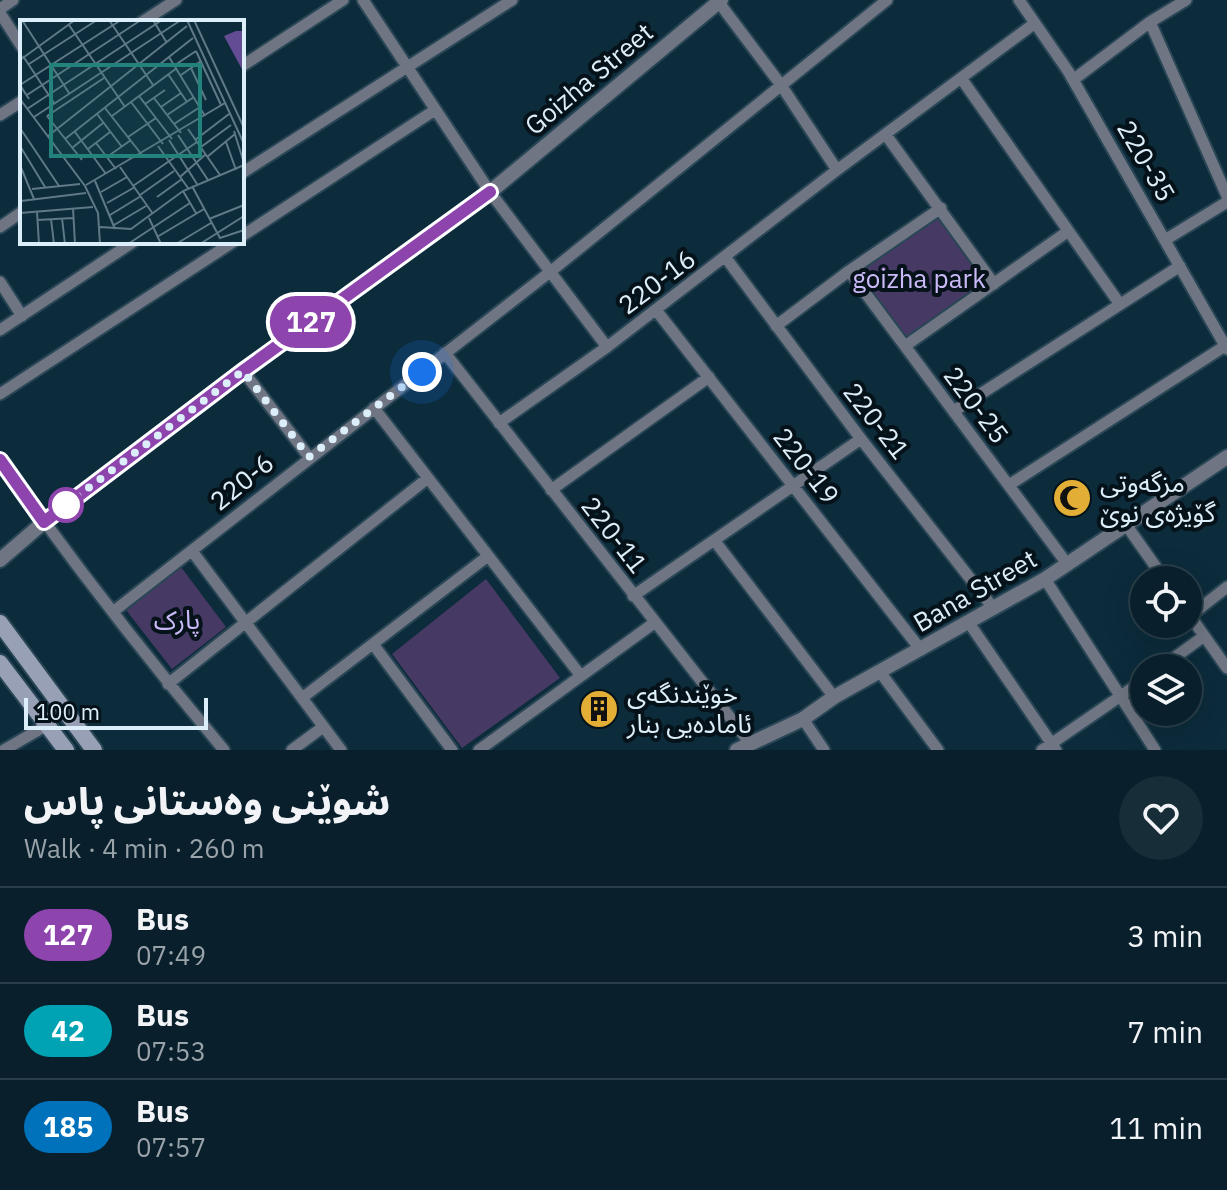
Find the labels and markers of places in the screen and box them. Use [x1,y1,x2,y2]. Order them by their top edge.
place label: مزگەوتی گۆیژەی نوێ [1100,465,1216,529]
mosque icon: مزگەوتی گۆیژەی نوێ [1051,477,1093,519]
unlabelled marker [49,488,83,522]
place label: خوێندنگەی ئامادەیی بنار [626,676,752,740]
building icon: خوێندنگەی ئامادەیی بنار [578,688,620,730]

